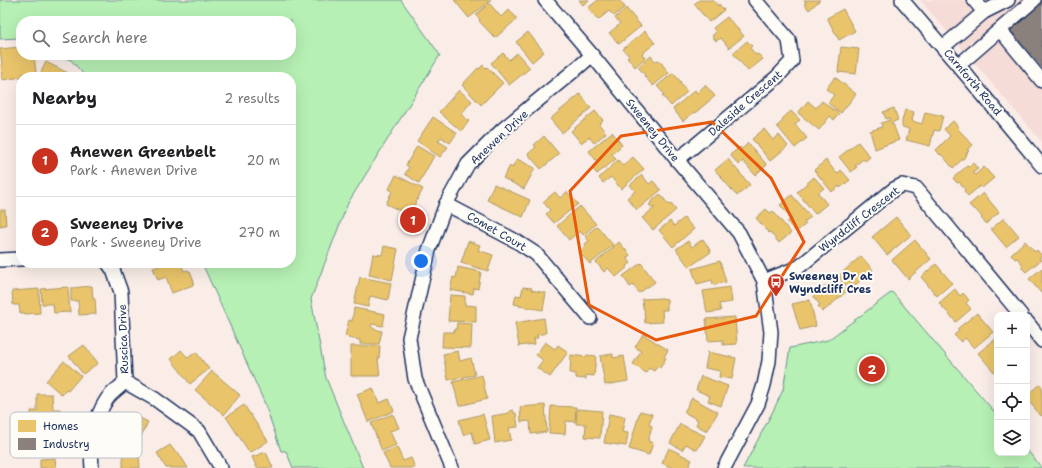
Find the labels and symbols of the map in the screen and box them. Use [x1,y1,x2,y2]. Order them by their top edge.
street label: Carnforth Road [940,46,1005,119]
street label: Daleside Crescent [705,67,786,140]
street label: Sweeney Drive [622,96,683,165]
street label: Anewen Drive [467,107,531,168]
street label: Wyndcliff Crescent [816,183,903,256]
pin: 1 [400,205,426,235]
street label: Comet Court [464,208,529,255]
your location [411,251,431,271]
place label: Sweeney Dr at Wyndcliff Cres [789,269,873,297]
bus stop icon: Sweeney Dr at Wyndcliff Cres [766,272,786,297]
street label: Ruscica Drive [115,304,132,374]
pin: 2 [859,354,885,384]
legend [10,412,142,458]
text: Homes [43,419,79,434]
text: Industry [43,437,90,452]

